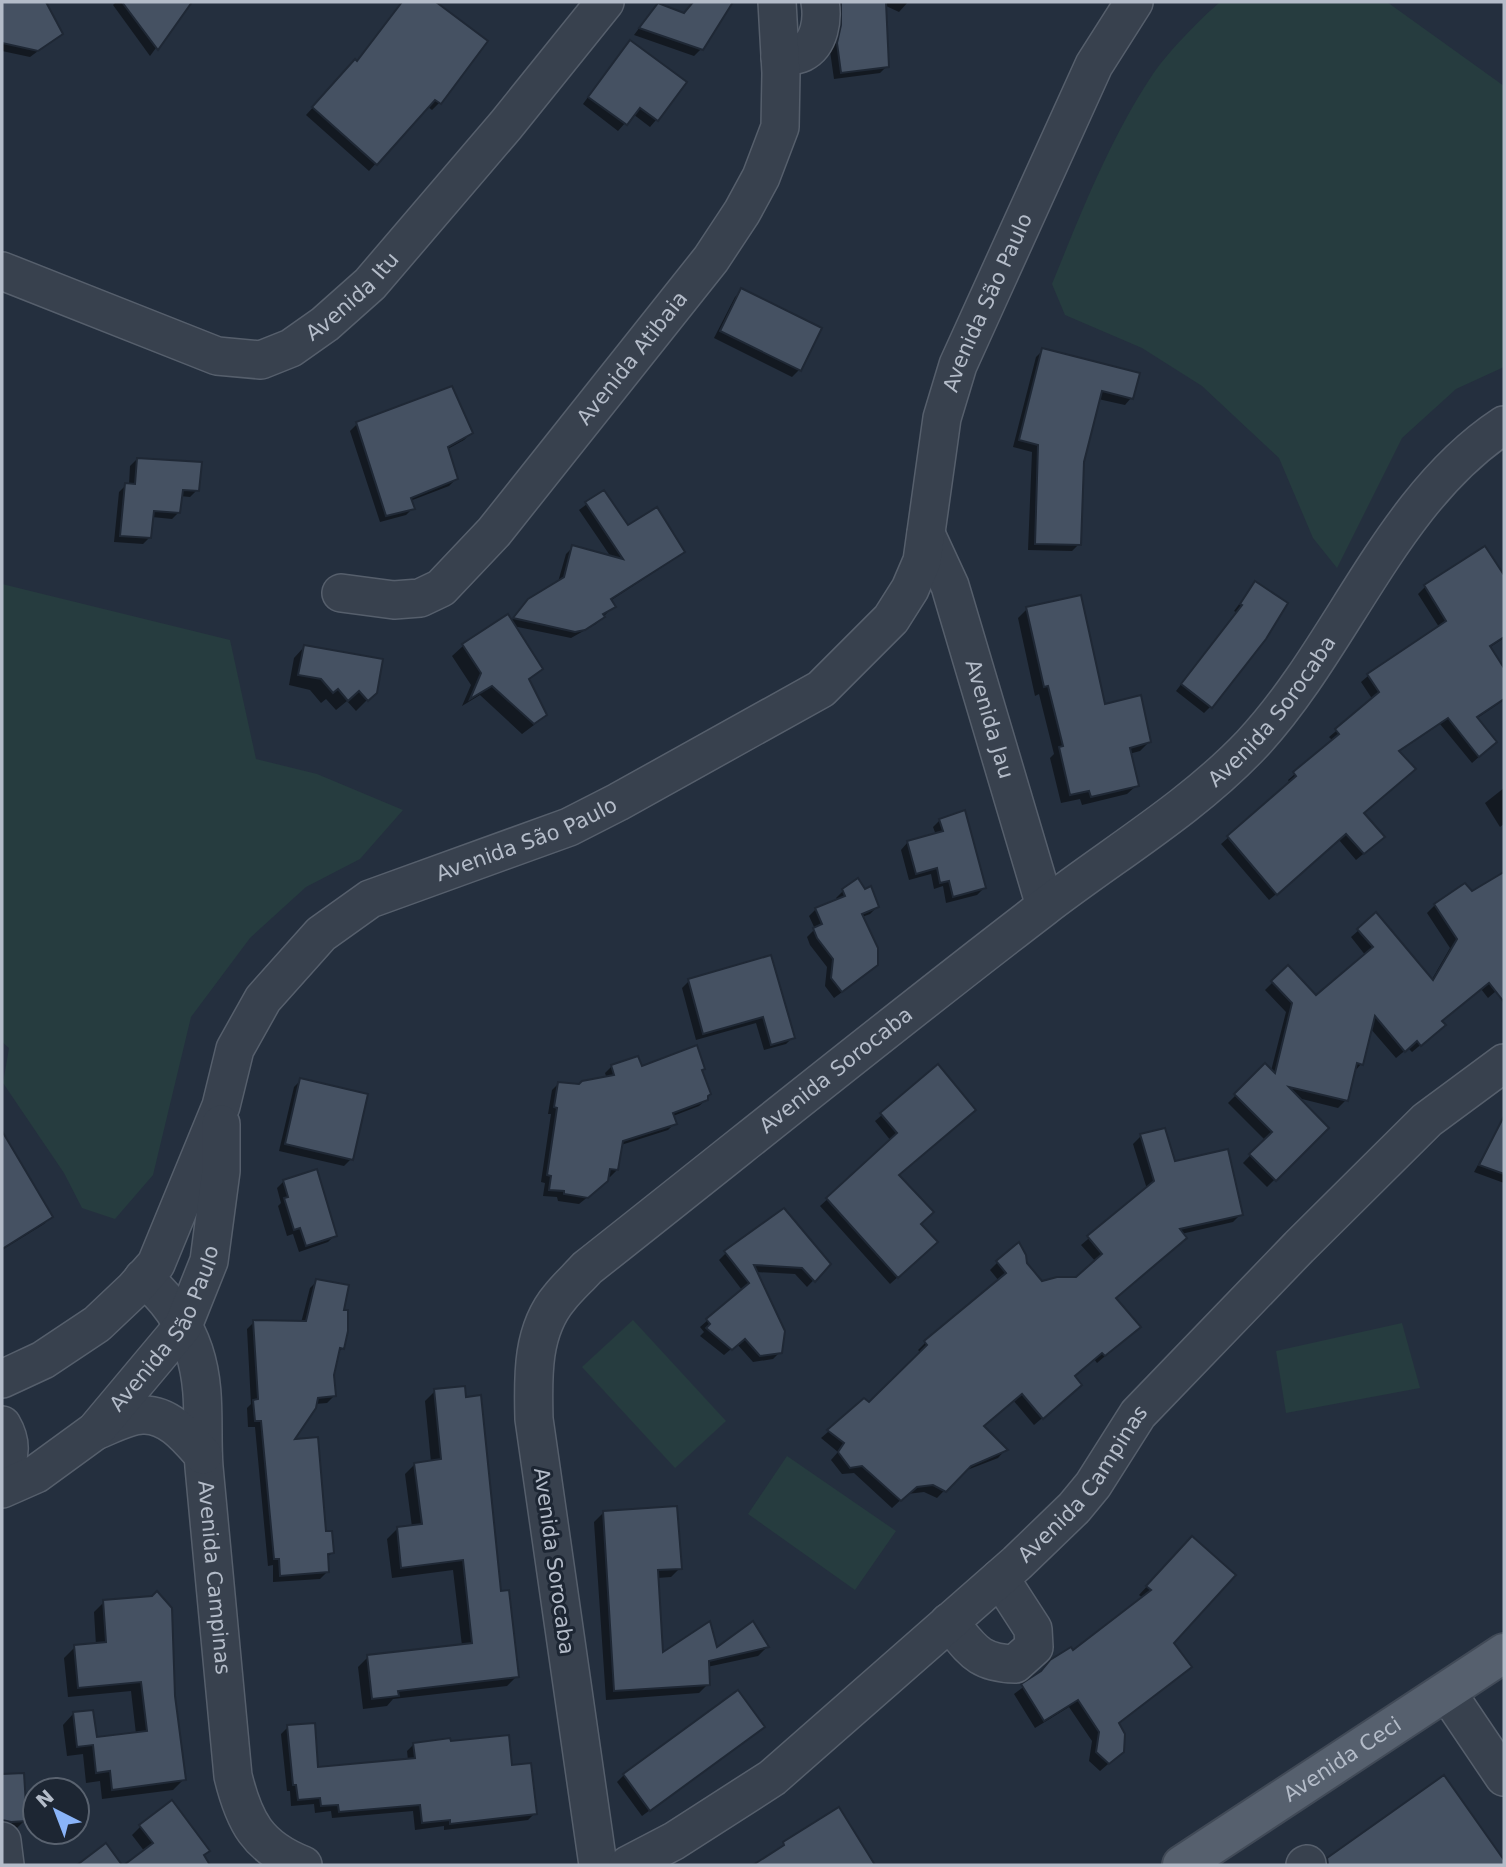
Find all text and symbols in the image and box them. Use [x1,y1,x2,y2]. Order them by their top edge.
street label: Avenida São Paulo [939,210,1037,395]
street label: Avenida Itu [301,248,404,346]
street label: Avenida Atibaia [572,287,692,430]
street label: Avenida Sorocaba [1203,631,1341,792]
street label: Avenida Jau [960,657,1018,781]
street label: Avenida São Paulo [433,793,621,886]
street label: Avenida Sorocaba [755,1002,917,1138]
street label: Avenida São Paulo [105,1244,223,1416]
street label: Avenida Campinas [1013,1400,1152,1567]
street label: Avenida Sorocaba [529,1466,579,1656]
street label: Avenida Campinas [193,1479,235,1676]
street label: Avenida Ceci [1279,1712,1406,1807]
north arrow [21,1776,91,1846]
text: N [31,1785,58,1812]

